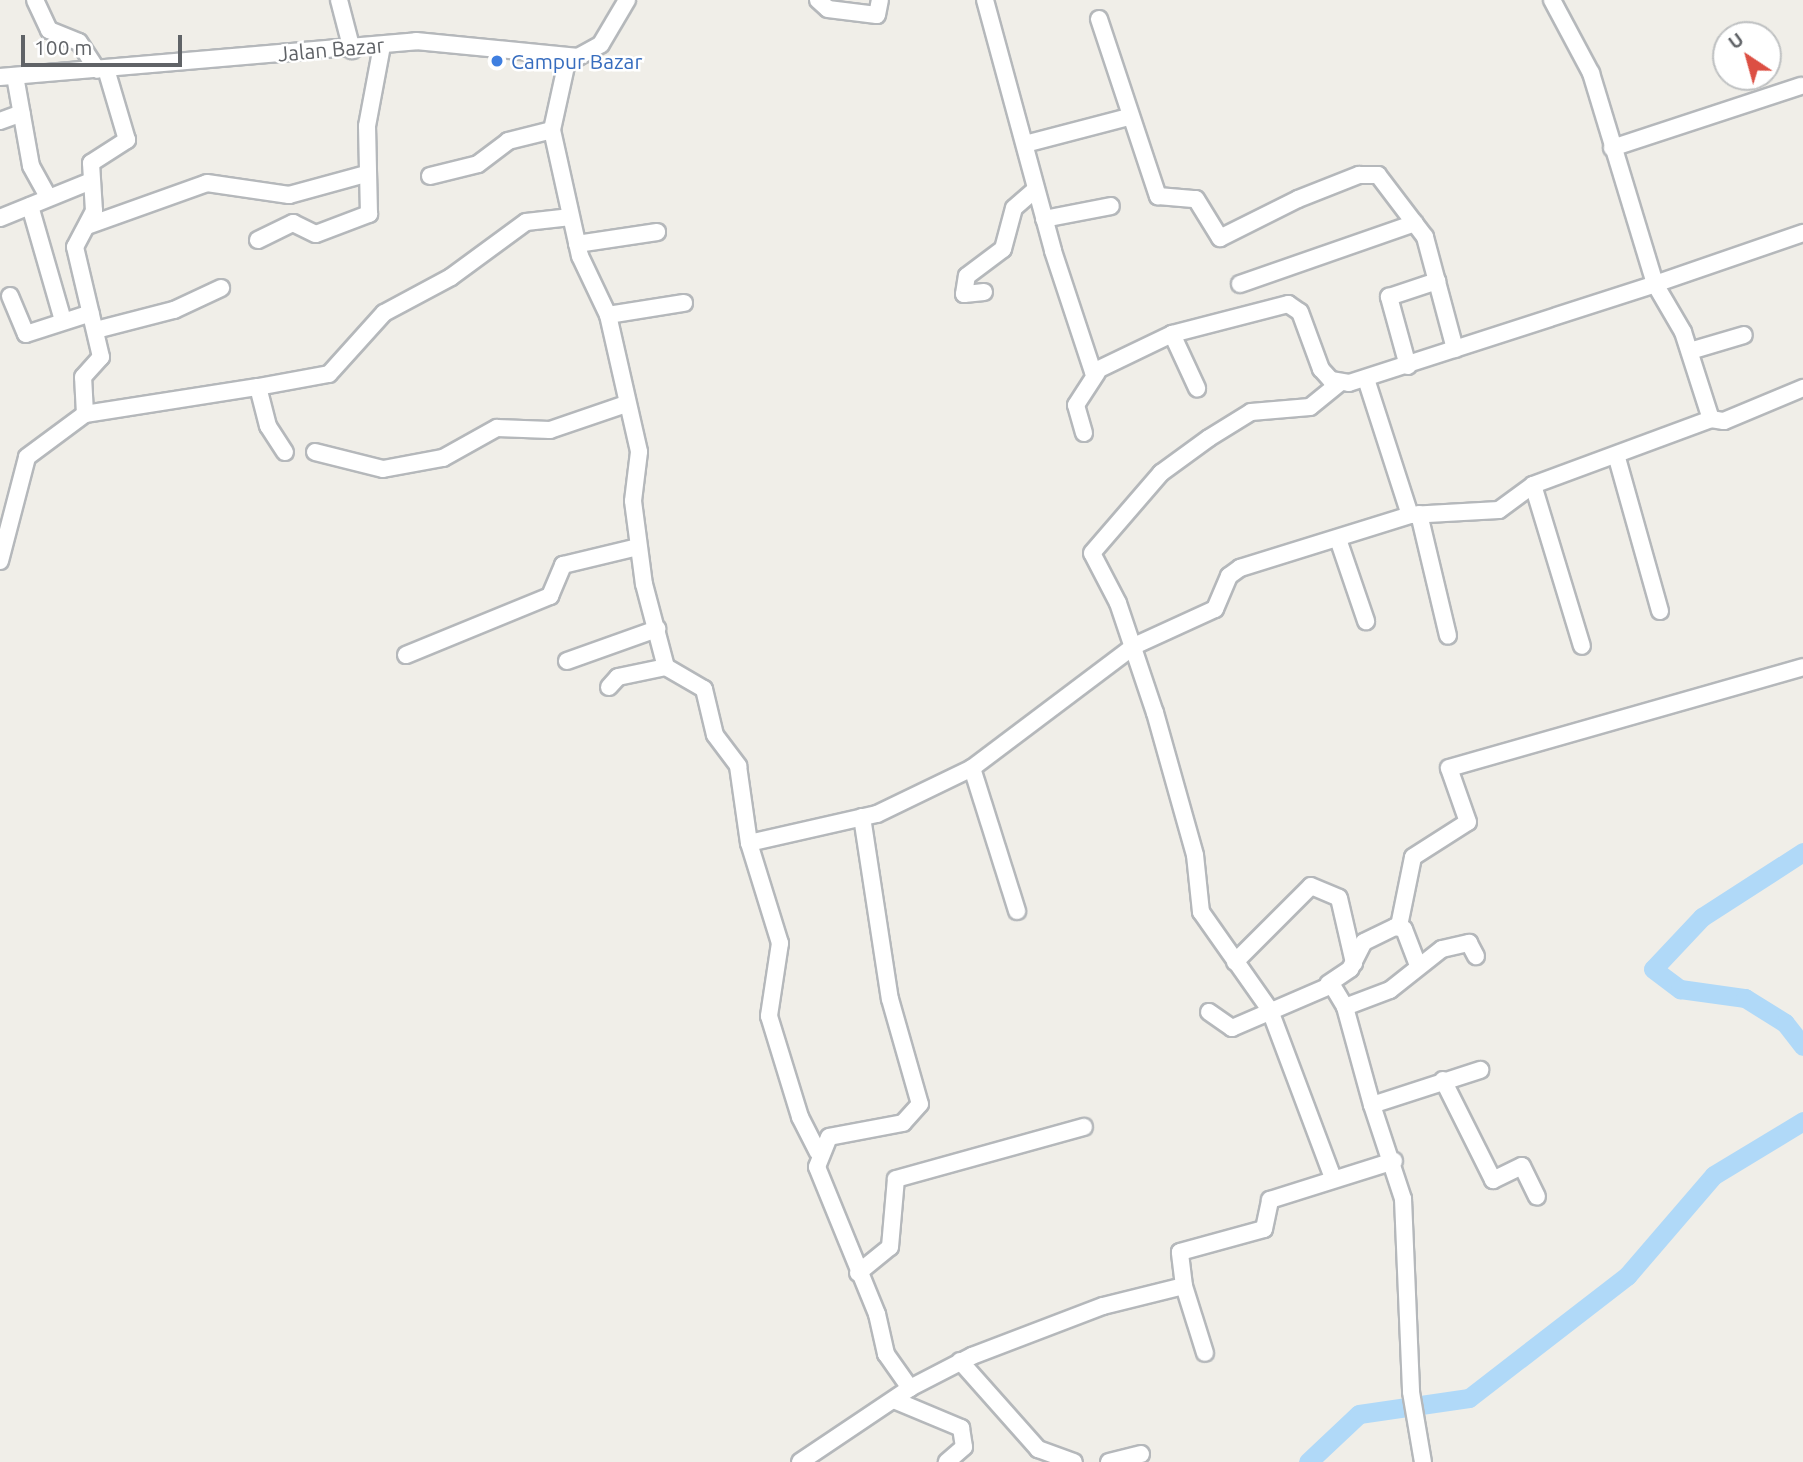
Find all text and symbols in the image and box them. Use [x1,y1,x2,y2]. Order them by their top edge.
scale bar [24,21,186,65]
north arrow [1712,21,1782,91]
text: U [1724,28,1748,53]
street label: Jalan Bazar [277,32,385,66]
text: 100 m [34,35,92,59]
place label: Campur Bazar [511,48,642,74]
marker: Campur Bazar [489,53,505,69]

